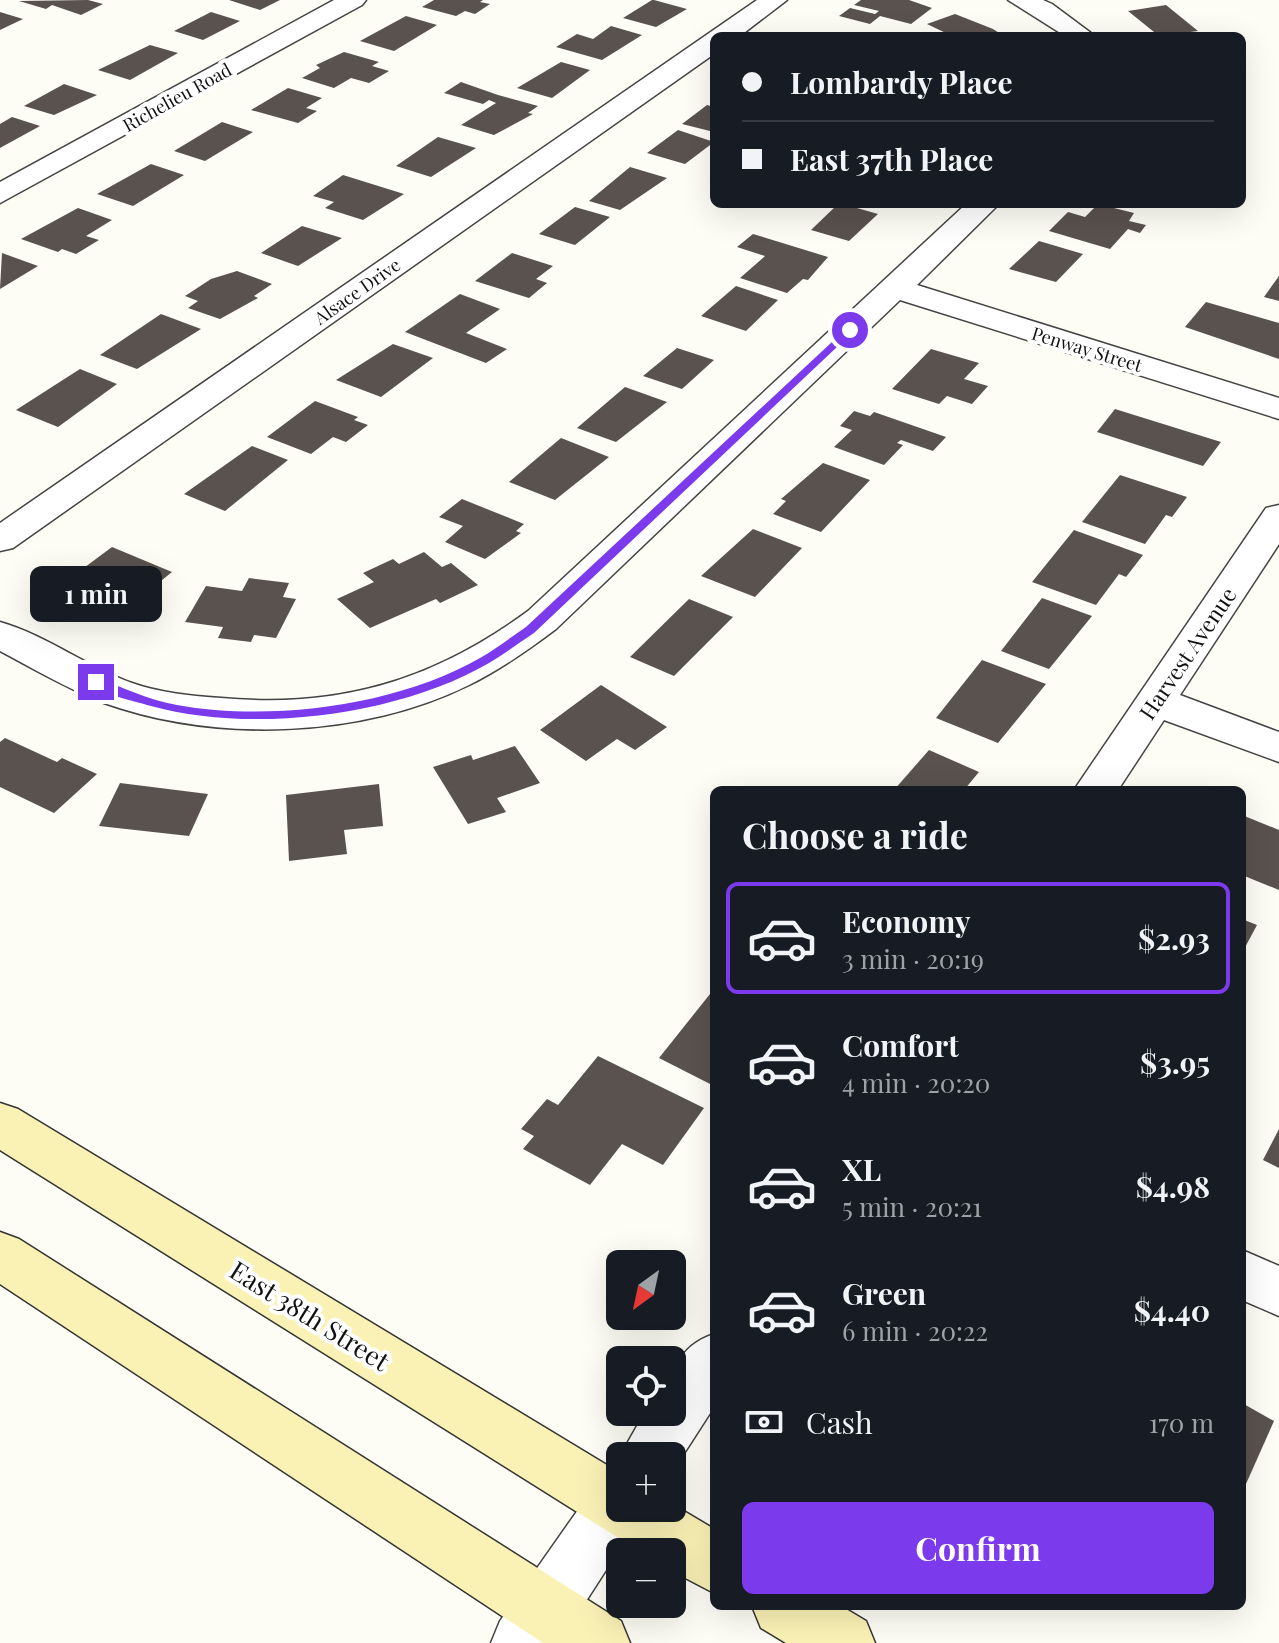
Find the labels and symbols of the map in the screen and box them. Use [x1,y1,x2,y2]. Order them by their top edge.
street label: Richelieu Road [118,57,236,137]
street label: Alsace Drive [308,253,405,330]
route start [832,312,868,348]
street label: Penway Street [1029,321,1146,377]
callout: 1 min [30,566,162,622]
street label: Harvest Avenue [1132,581,1242,725]
route end [78,664,114,700]
north arrow [606,1250,686,1330]
street label: East 38th Street [224,1252,397,1378]

